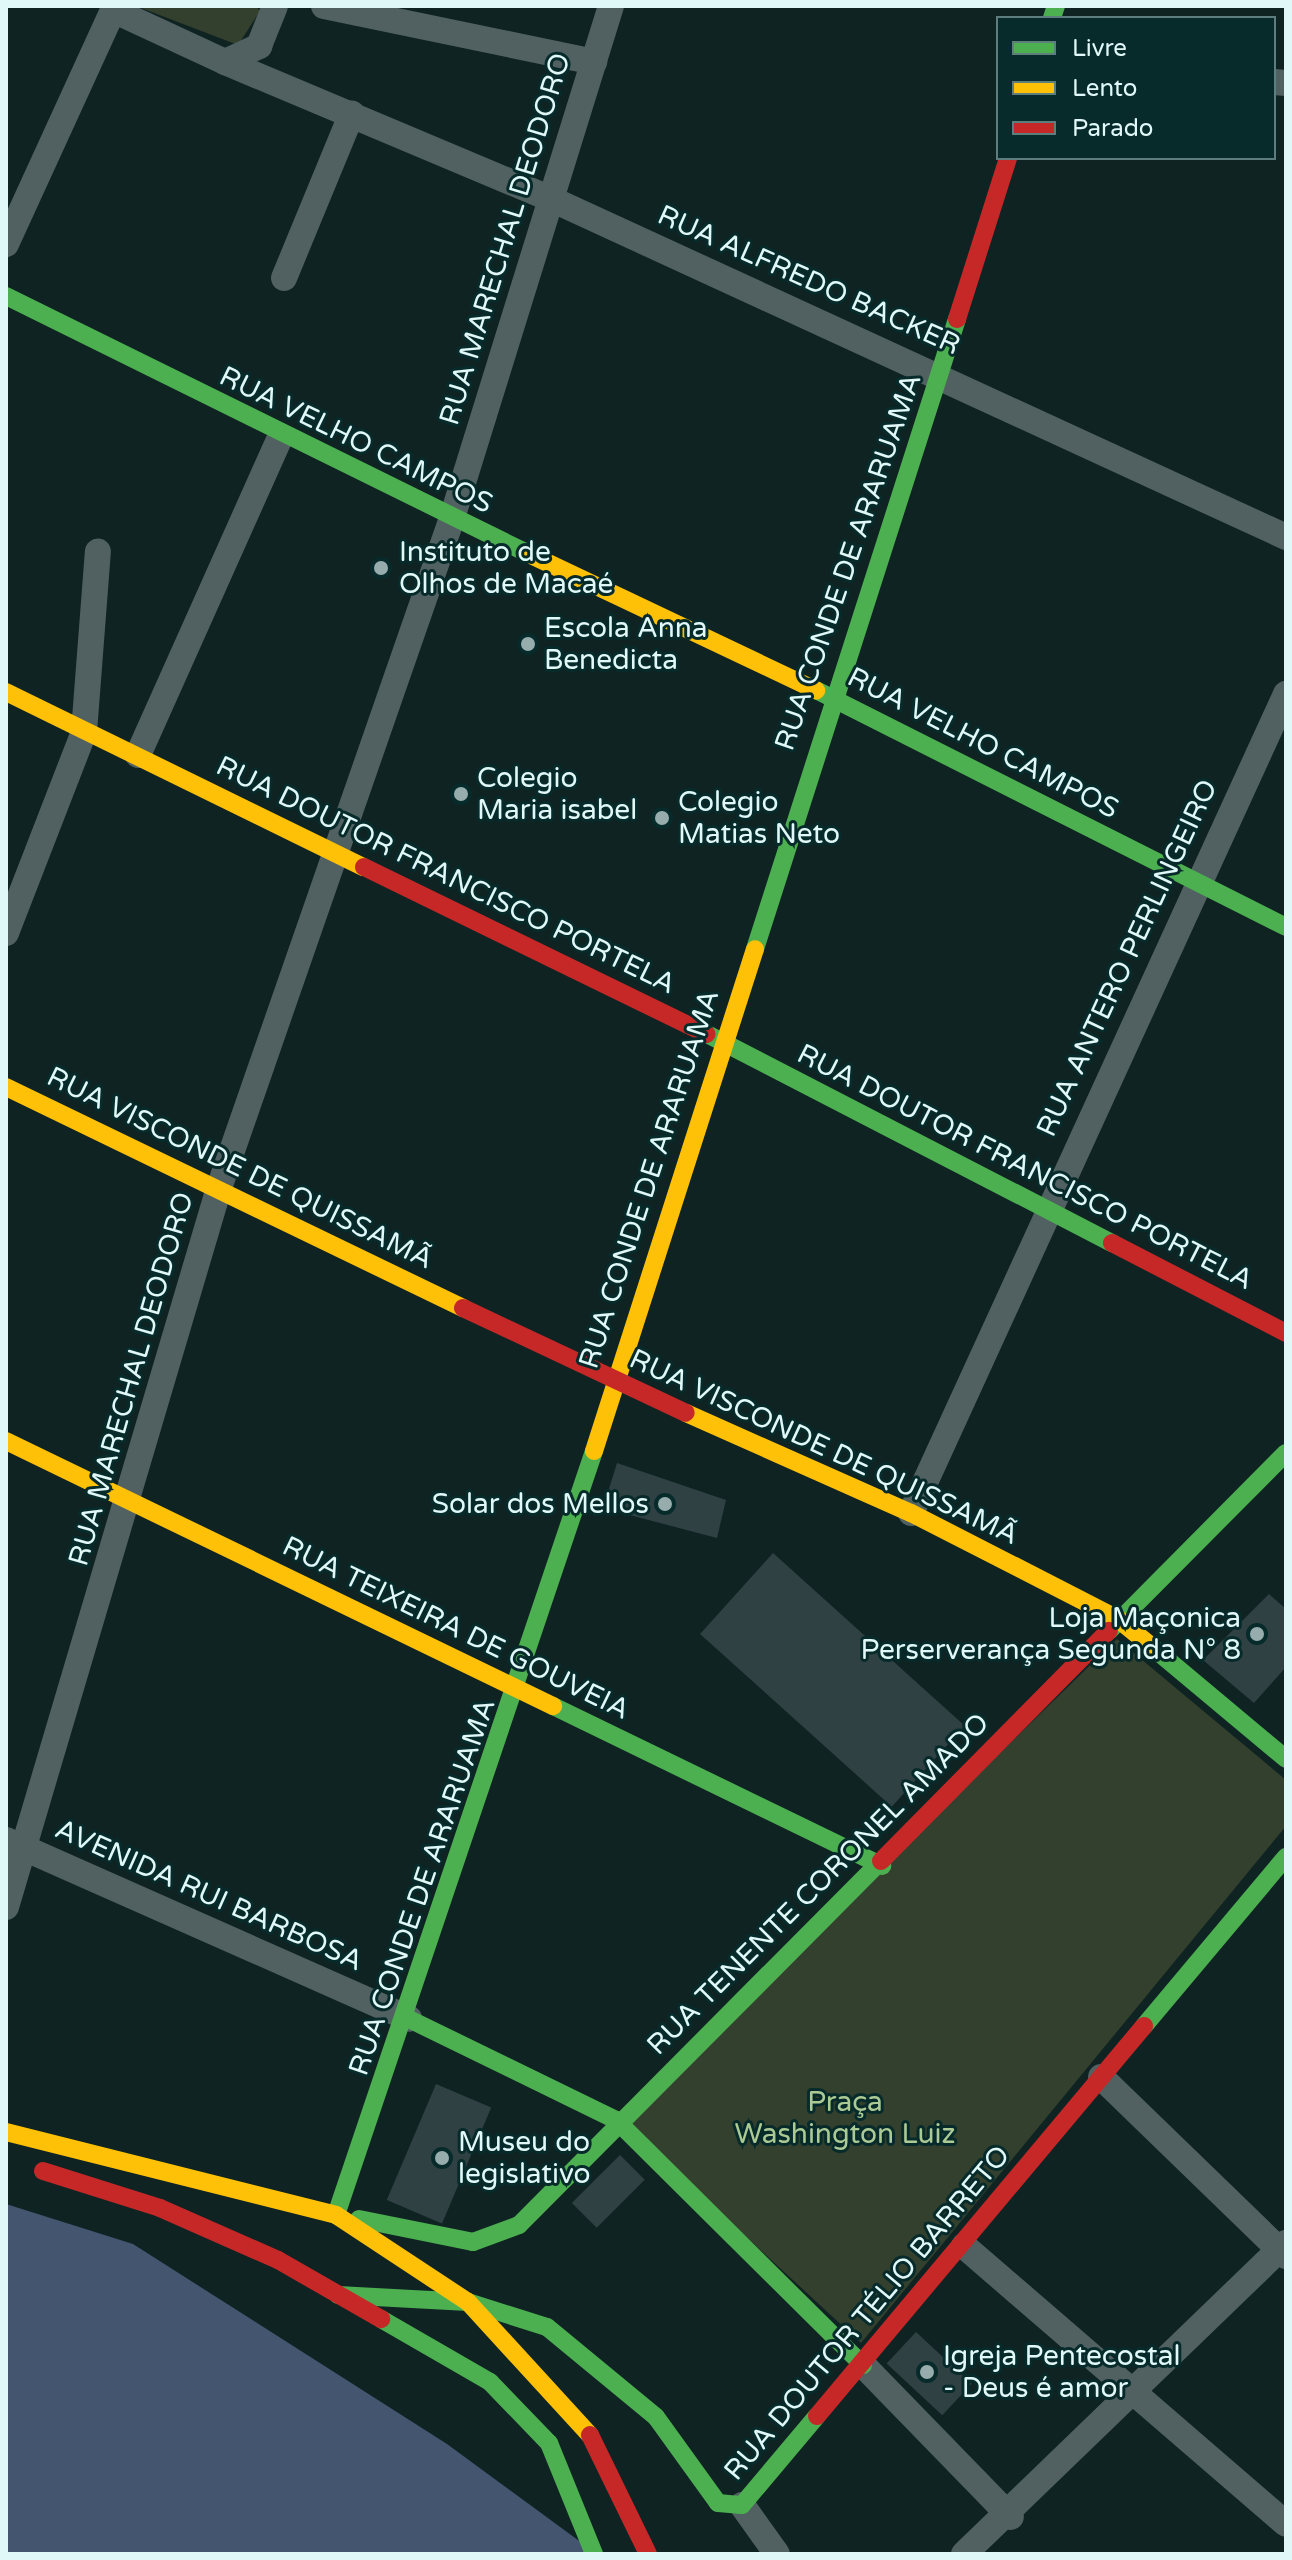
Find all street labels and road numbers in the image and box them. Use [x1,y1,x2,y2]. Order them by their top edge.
street label: RUA MARECHAL DEODORO [432,49,578,429]
street label: RUA ALFREDO BACKER [653,198,965,362]
street label: RUA VELHO CAMPOS [214,359,498,521]
street label: RUA CONDE DE ARARUAMA [768,369,928,755]
street label: RUA VELHO CAMPOS [842,660,1124,826]
street label: RUA DOUTOR FRANCISCO PORTELA [211,749,681,1001]
street label: RUA ANTERO PERLINGEIRO [1029,774,1225,1142]
street label: RUA CONDE DE ARARUAMA [572,985,726,1373]
street label: RUA DOUTOR FRANCISCO PORTELA [792,1037,1258,1297]
street label: RUA VISCONDE DE QUISSAMÃ [42,1060,438,1276]
street label: RUA MARECHAL DEODORO [62,1188,200,1570]
street label: RUA VISCONDE DE QUISSAMÃ [624,1342,1024,1552]
street label: RUA TEIXEIRA DE GOUVEIA [277,1529,635,1727]
street label: RUA CONDE DE ARARUAMA [342,1694,502,2080]
street label: RUA TENENTE CORONEL AMADO [640,1706,996,2062]
street label: AVENIDA RUI BARBOSA [50,1812,368,1978]
street label: RUA DOUTOR TÉLIO BARRETO [717,2139,1017,2487]

